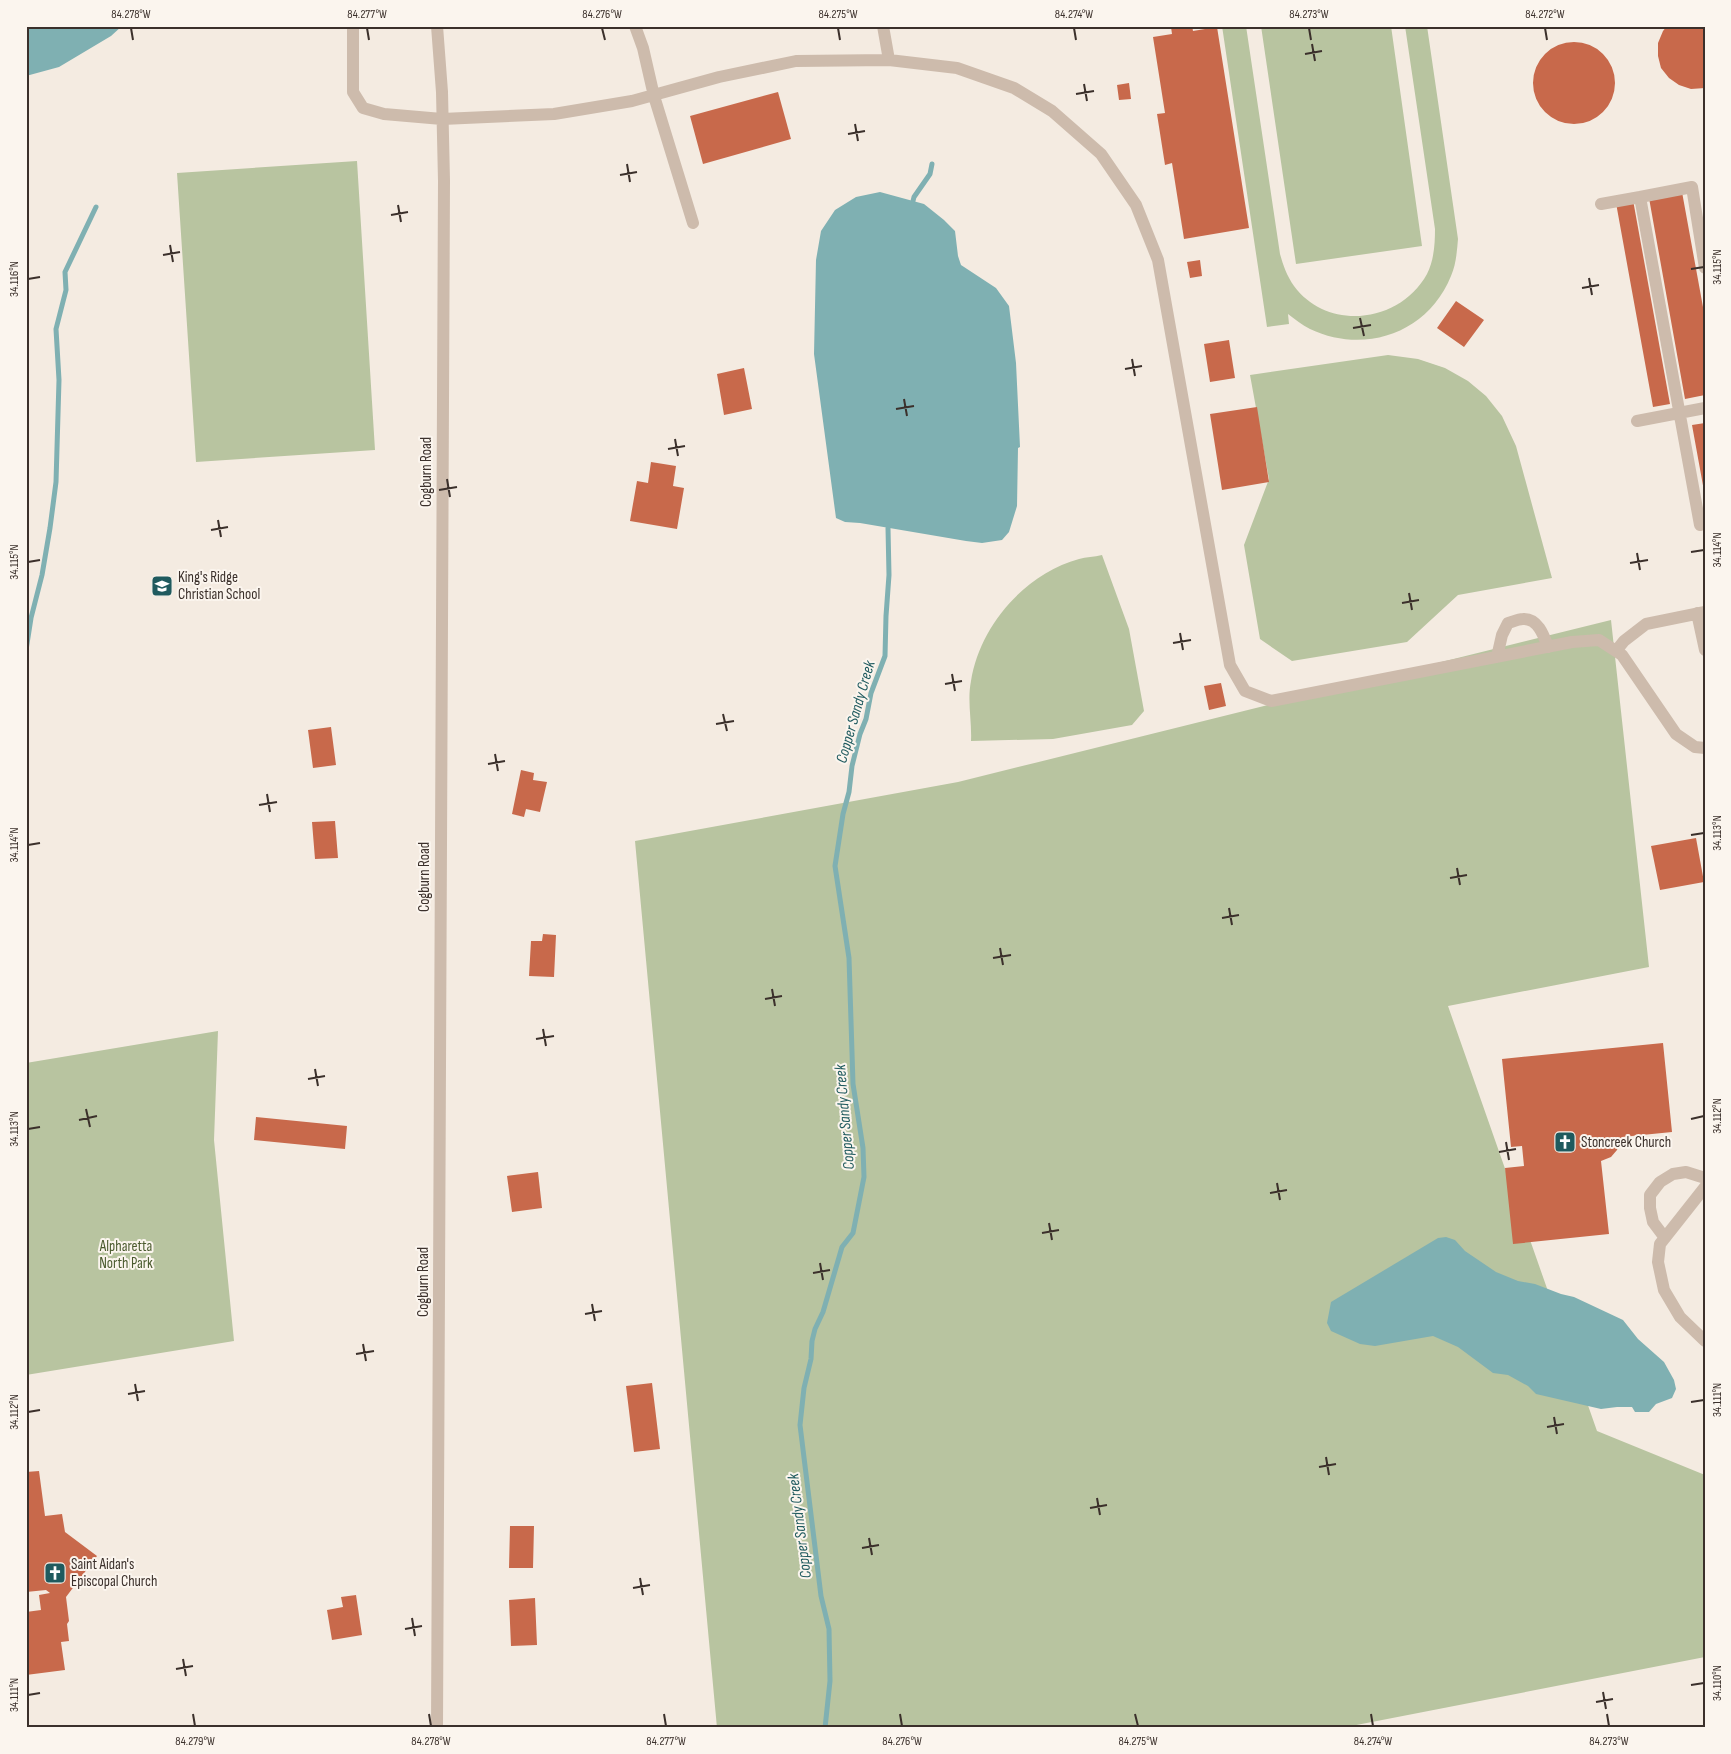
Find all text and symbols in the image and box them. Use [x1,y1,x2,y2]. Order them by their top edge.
text: 84.278°W [111,7,151,22]
text: 84.277°W [347,7,387,22]
text: 84.276°W [582,7,622,22]
text: 84.275°W [818,7,858,22]
text: 84.274°W [1055,7,1093,22]
text: 84.273°W [1289,7,1329,22]
text: 84.272°W [1525,7,1565,22]
text: 34.115°N [1710,249,1725,285]
text: 34.116°N [7,261,22,297]
street label: Cogburn Road [417,437,436,507]
text: 34.114°N [1710,532,1725,568]
text: 34.115°N [7,544,22,580]
place label: King's Ridge Christian School [178,568,260,604]
school or university icon: King's Ridge Christian School [150,574,174,598]
water label: Copper Sandy Creek [832,658,880,765]
text: 34.113°N [1710,815,1725,851]
text: 34.114°N [7,827,22,863]
street label: Cogburn Road [415,842,434,912]
water label: Copper Sandy Creek [831,1063,859,1170]
text: 34.112°N [1710,1098,1725,1134]
text: 34.113°N [7,1111,22,1147]
church icon: Stoncreek Church [1553,1130,1577,1154]
place label: Stoncreek Church [1581,1133,1671,1152]
park label: Alpharetta North Park [99,1237,153,1273]
street label: Cogburn Road [414,1247,433,1317]
text: 34.111°N [1710,1383,1725,1417]
text: 34.112°N [7,1394,22,1430]
water label: Copper Sandy Creek [784,1472,816,1579]
place label: Saint Aidan's Episcopal Church [71,1555,157,1591]
church icon: Saint Aidan's Episcopal Church [43,1561,67,1585]
text: 34.110°N [1710,1665,1725,1701]
text: 34.111°N [7,1678,22,1712]
text: 84.279°W [175,1734,215,1749]
text: 84.278°W [411,1734,451,1749]
text: 84.277°W [646,1734,686,1749]
text: 84.276°W [882,1734,922,1749]
text: 84.275°W [1118,1734,1158,1749]
text: 84.274°W [1354,1734,1392,1749]
text: 84.273°W [1589,1734,1629,1749]

